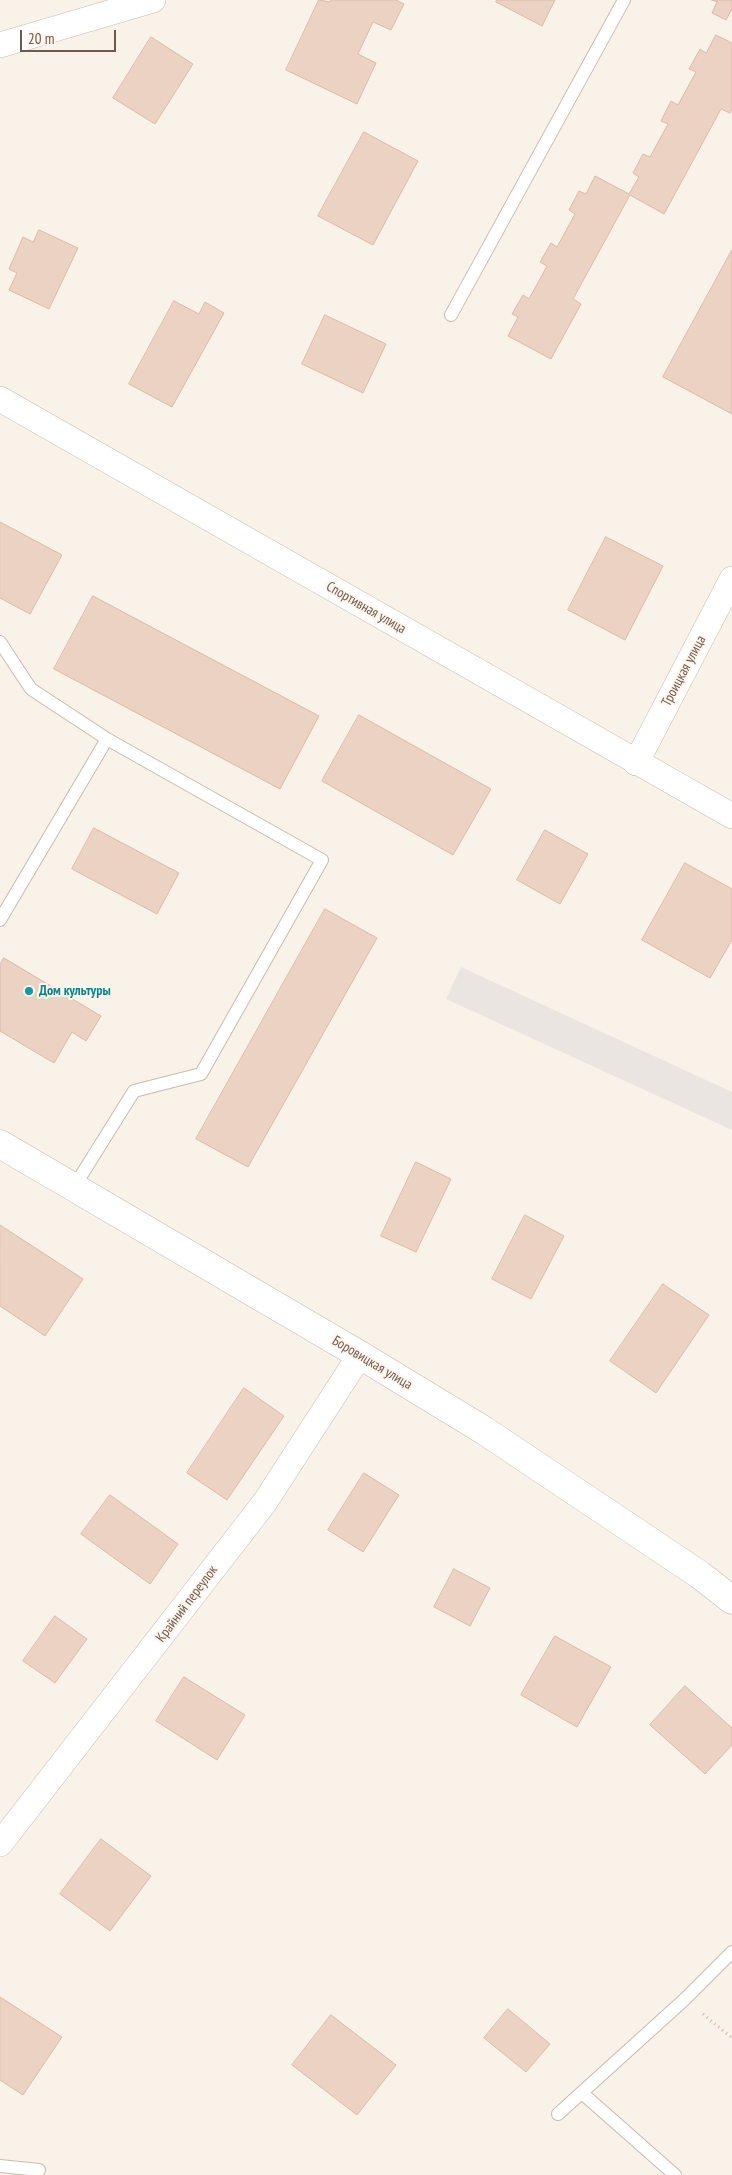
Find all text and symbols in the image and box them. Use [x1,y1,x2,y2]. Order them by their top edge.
scale bar [22,20,119,52]
text: 20 m [28,29,54,48]
street label: Спортивная улица [323,578,409,638]
street label: Троицкая улица [658,633,710,709]
place label: Дом культуры [39,983,111,999]
marker: Дом культуры [23,985,35,997]
street label: Боровицкая улица [329,1332,415,1394]
street label: Крайний переулок [153,1562,221,1646]

